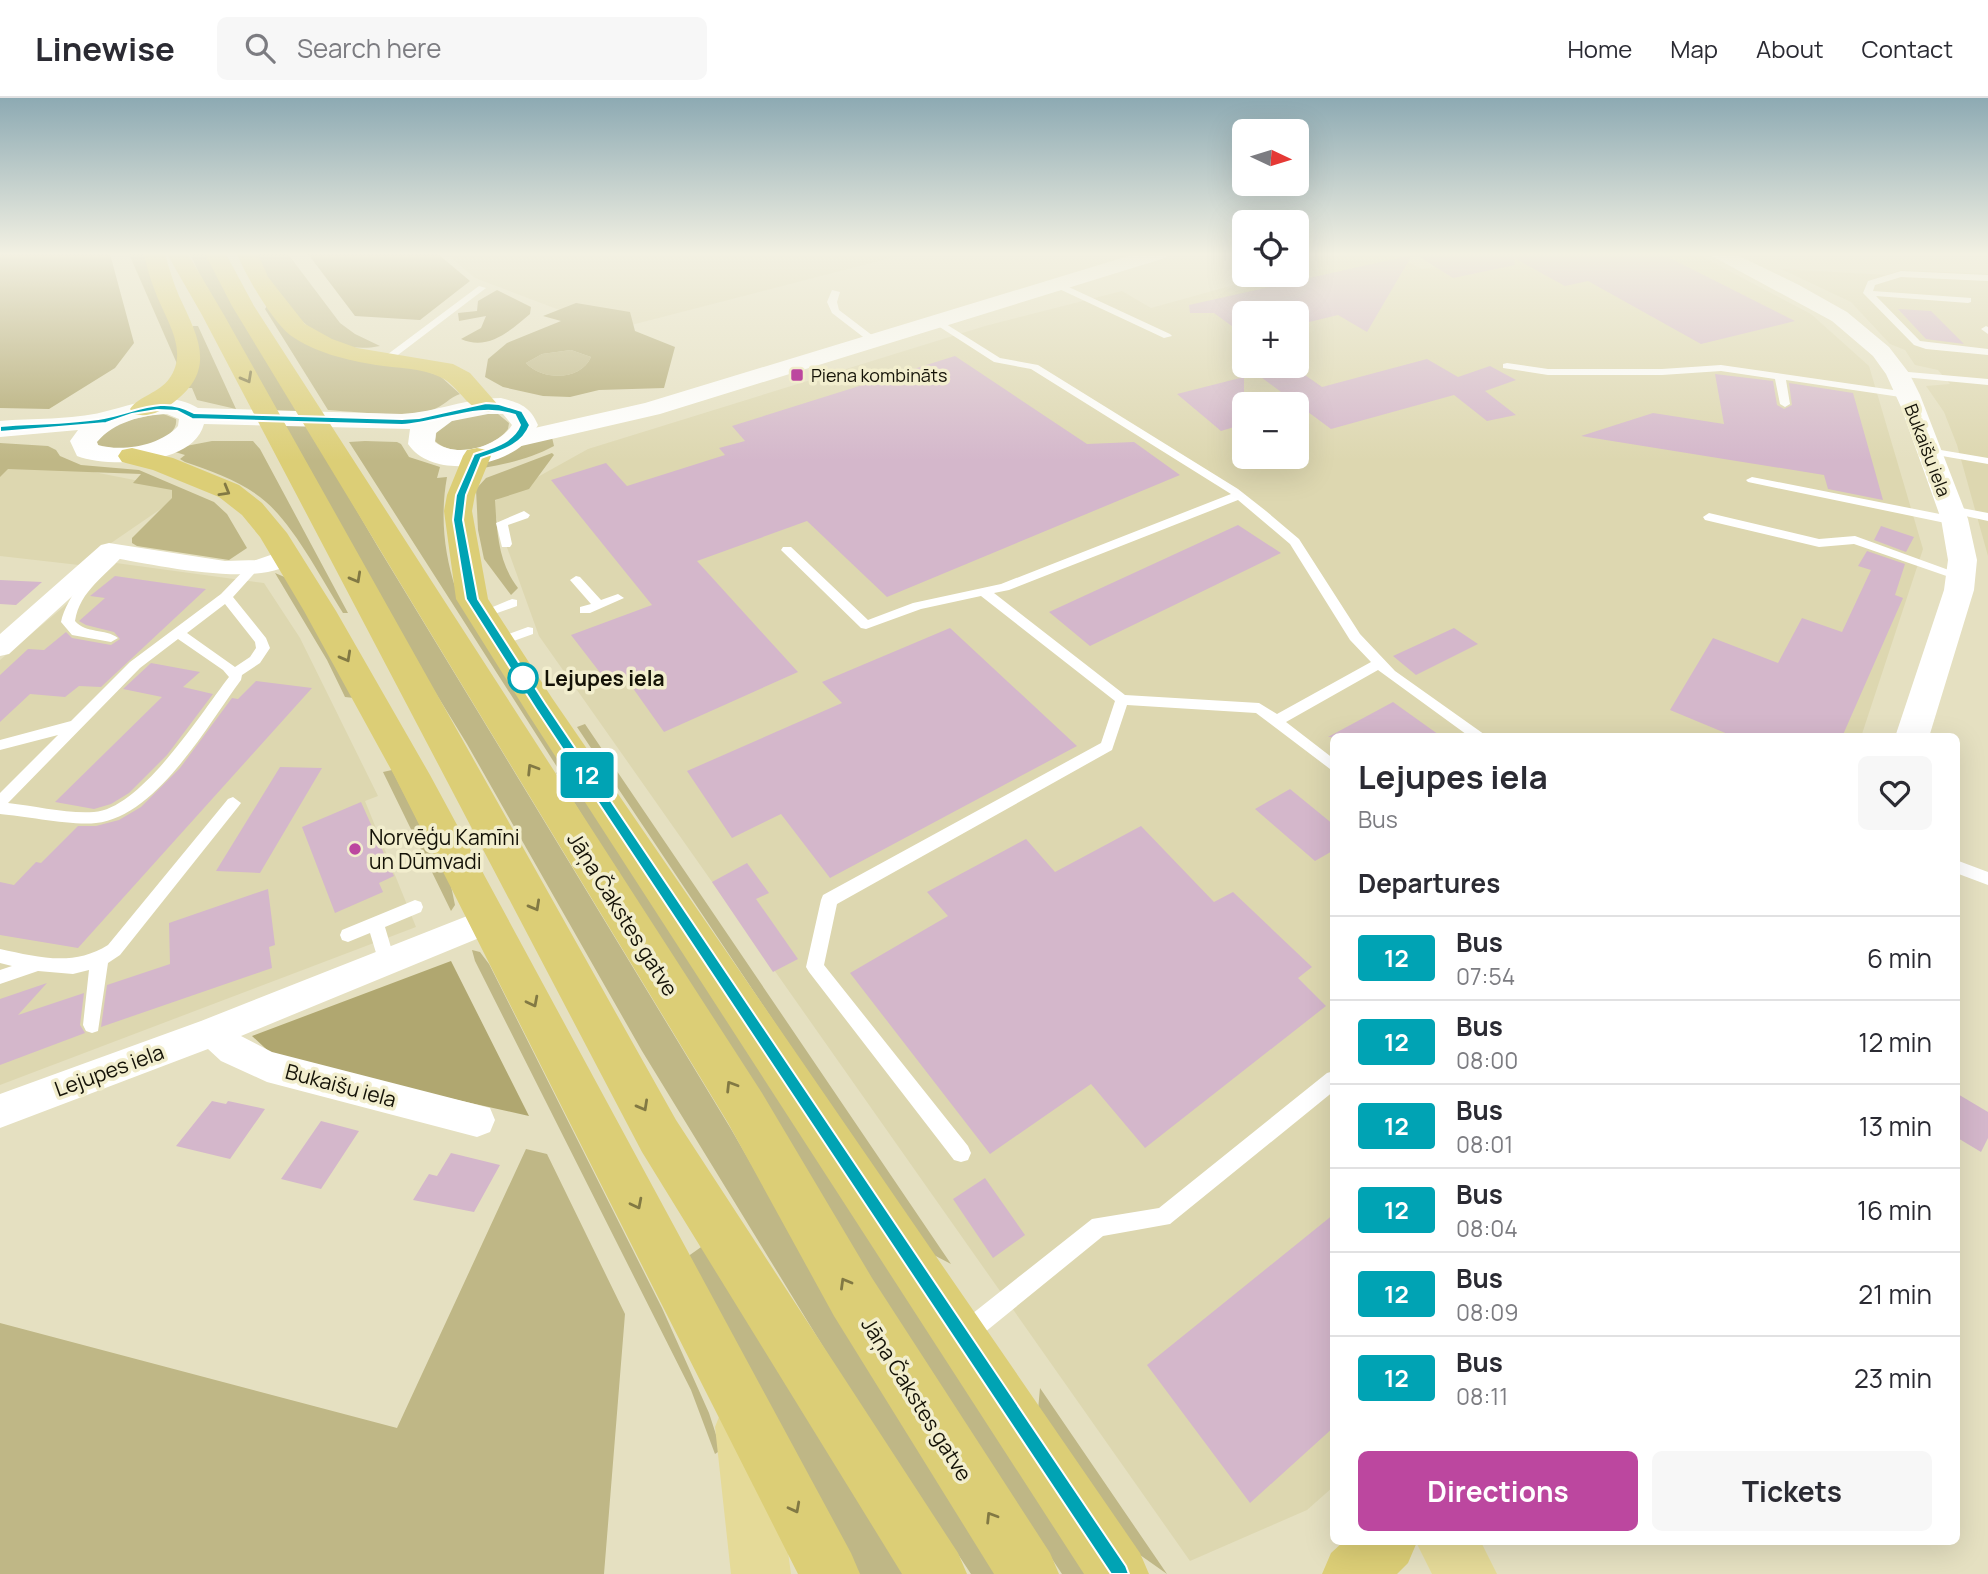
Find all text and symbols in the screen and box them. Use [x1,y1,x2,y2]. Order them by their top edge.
search box [217,17,707,80]
text: Linewise [35,26,175,71]
icon: search [241,29,279,67]
text: Search here [297,30,441,66]
text: Home [1567,32,1632,65]
text: Map [1670,32,1718,65]
text: About [1756,32,1824,65]
text: Contact [1862,32,1953,65]
north arrow [1232,119,1309,196]
map controls [1232,119,1309,469]
button: locate [1232,210,1309,287]
button: + [1232,301,1309,378]
place label: Piena kombināts [811,363,948,387]
marker: Piena kombināts [789,367,805,383]
one-way arrow [239,370,252,383]
button: − [1232,392,1309,469]
street label: Bukaišu iela [1899,400,1957,500]
one-way arrow [218,482,231,495]
one-way arrow [347,570,361,583]
one-way arrow [338,650,351,662]
marker: Lejupes iela [508,663,538,693]
place label: Lejupes iela [544,664,665,692]
line badge: 12 [556,752,618,798]
text: Lejupes iela [1358,754,1548,799]
button: heart [1858,756,1932,830]
text: 12 [575,758,599,791]
one-way arrow [528,763,541,776]
text: Bus [1358,803,1398,835]
place label: Norvēģu Kamīni un Dūmvadi [369,823,520,875]
street label: Jāņa Čakstes gatve [561,827,685,1001]
marker: Norvēģu Kamīni un Dūmvadi [347,841,363,857]
text: Departures [1358,865,1500,901]
one-way arrow [526,899,540,912]
text: Bus [1456,924,1503,960]
text: 6 min [1867,940,1932,976]
text: 12 [1384,941,1409,974]
text: 07:54 [1456,960,1515,992]
one-way arrow [524,995,538,1008]
text: Bus [1456,1008,1503,1044]
text: 12 min [1858,1024,1932,1060]
text: 12 [1384,1025,1409,1058]
street label: Lejupes iela [50,1037,168,1103]
text: 08:00 [1456,1044,1518,1076]
street label: Bukaišu iela [282,1057,400,1113]
one-way arrow [727,1081,740,1094]
text: Bus [1456,1092,1503,1128]
one-way arrow [635,1099,648,1112]
text: 13 min [1859,1108,1932,1144]
text: 12 [1384,1109,1409,1142]
text: 08:01 [1456,1128,1513,1160]
text: Bus [1456,1176,1503,1212]
text: 16 min [1857,1192,1932,1228]
text: 12 [1384,1193,1409,1226]
one-way arrow [629,1197,642,1210]
text: 08:04 [1456,1212,1518,1244]
text: Bus [1456,1260,1503,1296]
text: 21 min [1858,1276,1932,1312]
text: 12 [1384,1277,1409,1310]
one-way arrow [840,1278,853,1290]
text: 08:09 [1456,1296,1519,1328]
street label: Jāņa Čakstes gatve [855,1312,979,1486]
text: Bus [1456,1344,1503,1380]
text: 23 min [1854,1360,1932,1396]
text: 12 [1384,1361,1409,1394]
text: 08:11 [1456,1380,1508,1412]
button: Directions [1358,1451,1638,1531]
button: Tickets [1652,1451,1932,1531]
one-way arrow [787,1501,800,1513]
one-way arrow [987,1512,1000,1525]

